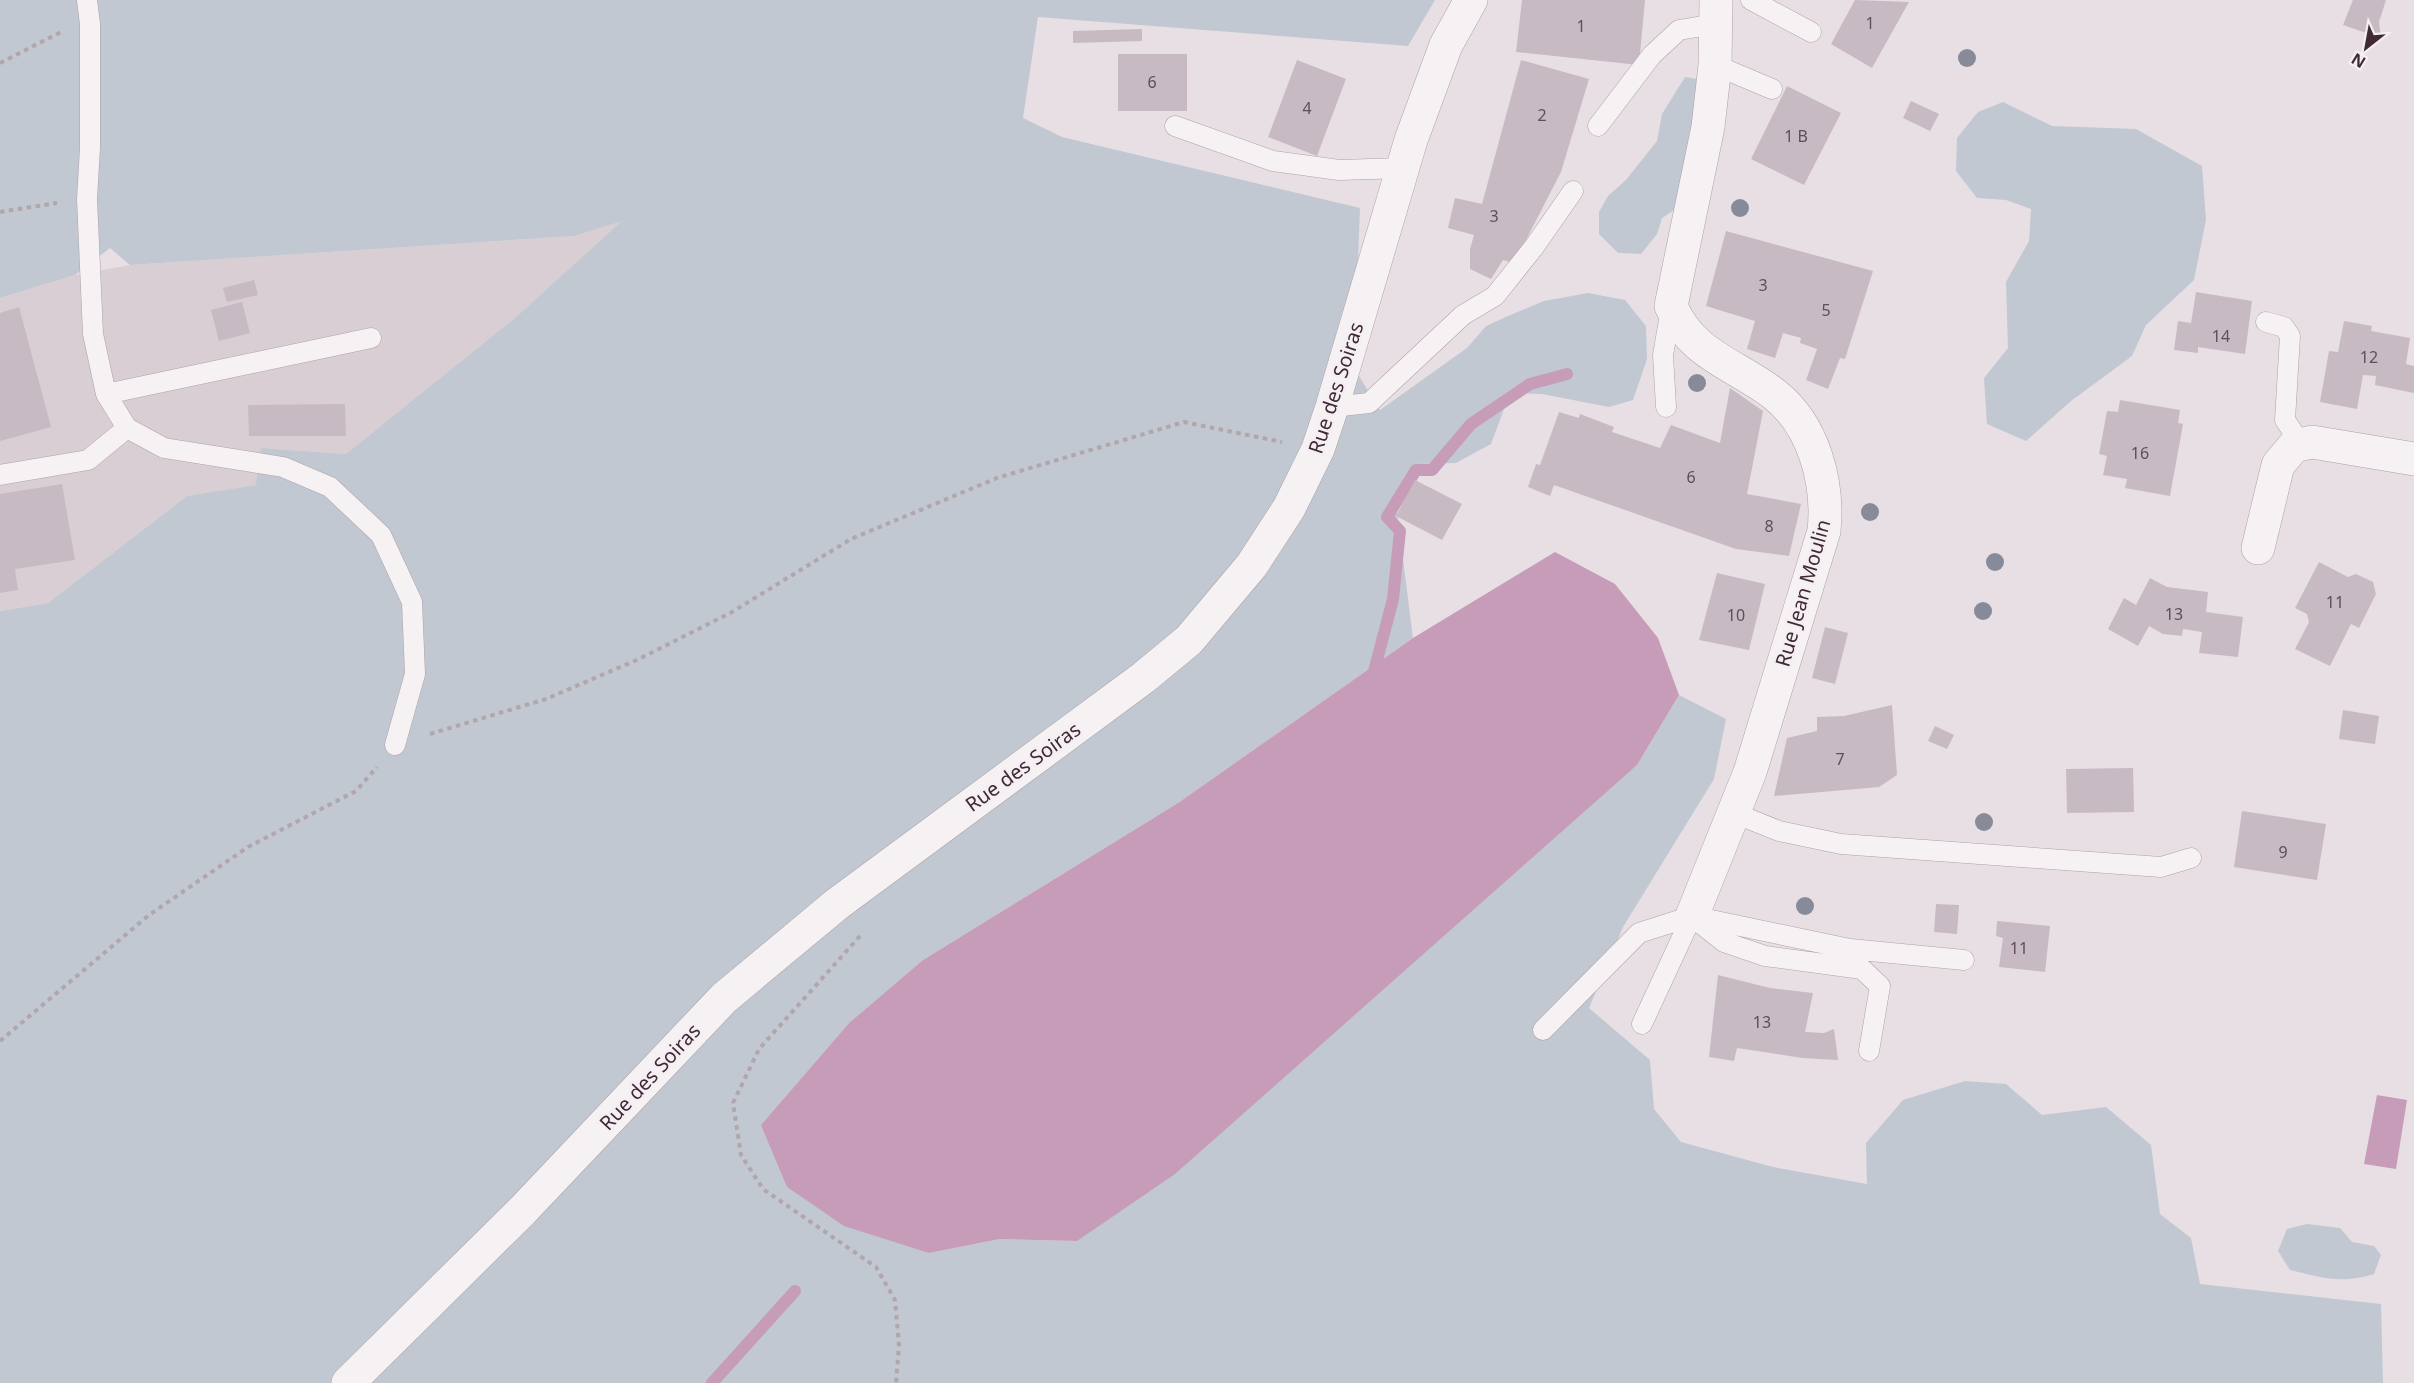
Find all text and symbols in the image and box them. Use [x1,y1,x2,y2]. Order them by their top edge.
house number: 1 [1865,12,1875,34]
house number: 1 [1576,15,1586,37]
north arrow [2336,18,2396,78]
text: N [2347,48,2370,74]
house number: 6 [1147,71,1157,93]
house number: 4 [1302,97,1312,119]
house number: 2 [1537,104,1547,126]
house number: 1 B [1784,125,1808,147]
house number: 3 [1489,205,1499,227]
house number: 3 [1758,274,1768,296]
house number: 5 [1821,299,1831,321]
street label: Rue des Soiras [1302,319,1369,457]
house number: 14 [2212,325,2230,347]
house number: 12 [2360,346,2378,368]
house number: 16 [2131,442,2149,464]
house number: 6 [1686,466,1696,488]
house number: 8 [1764,515,1774,537]
street label: Rue Jean Moulin [1769,516,1836,670]
house number: 11 [2326,591,2344,613]
house number: 13 [2165,603,2183,625]
house number: 10 [1727,604,1745,626]
street label: Rue des Soiras [960,716,1086,818]
house number: 7 [1835,748,1845,770]
house number: 9 [2278,841,2288,863]
house number: 11 [2010,937,2028,959]
house number: 13 [1753,1011,1771,1033]
street label: Rue des Soiras [593,1018,706,1136]

